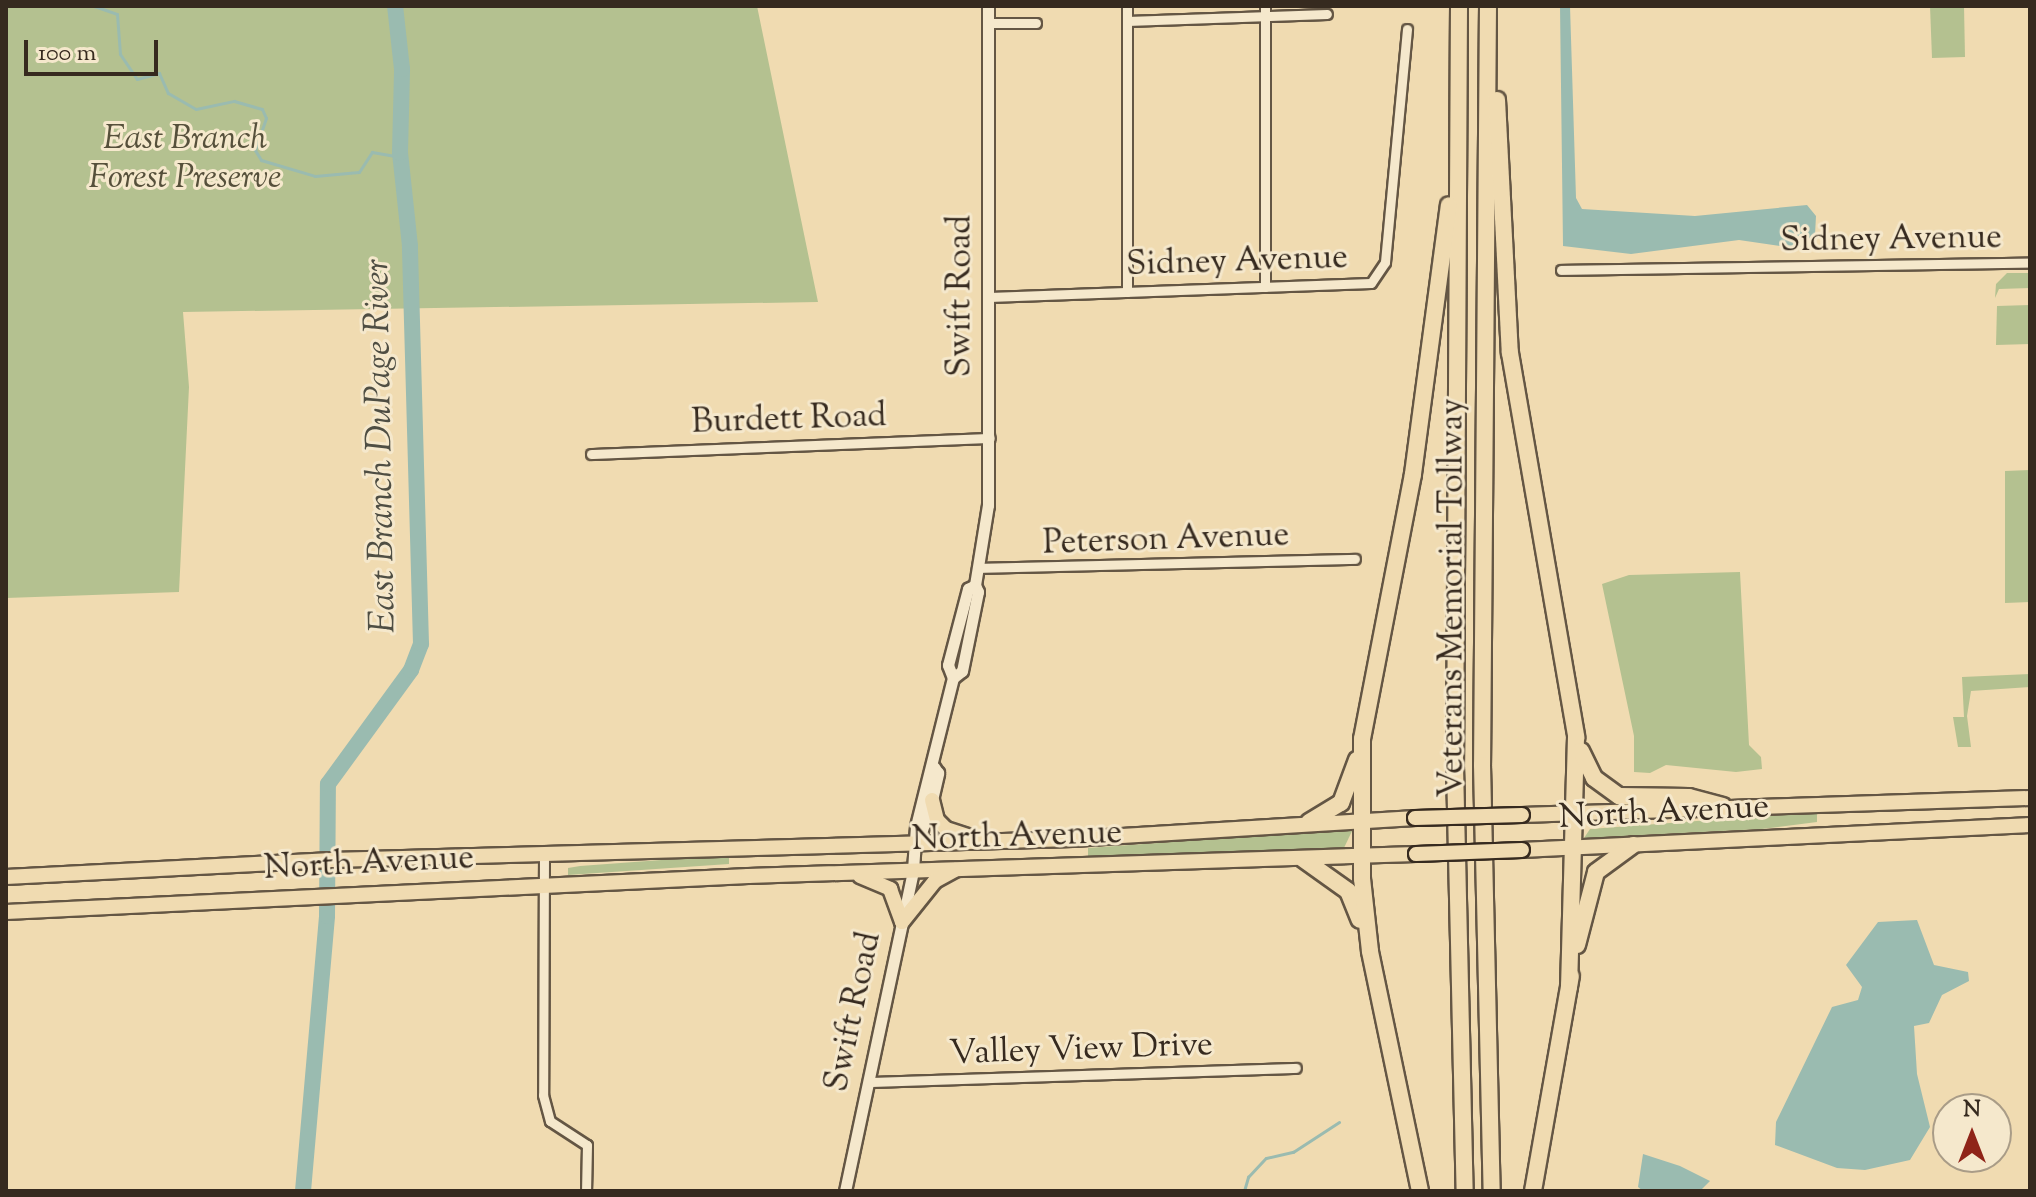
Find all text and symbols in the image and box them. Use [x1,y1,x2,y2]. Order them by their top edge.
scale bar [28,24,162,74]
text: 100 m [38,37,96,71]
park label: East Branch Forest Preserve [89,119,281,198]
street label: Swift Road [941,215,981,377]
street label: Sidney Avenue [1780,218,2002,262]
street label: Sidney Avenue [1125,238,1349,286]
water label: East Branch DuPage River [357,258,407,634]
street label: Burdett Road [691,396,887,444]
street label: Veterans Memorial Tollway [1433,398,1473,798]
street label: Peterson Avenue [1042,515,1290,565]
street label: North Avenue [1558,787,1770,839]
street label: North Avenue [911,813,1123,861]
street label: North Avenue [263,838,475,890]
street label: Swift Road [817,928,891,1096]
street label: Valley View Drive [948,1025,1214,1075]
north arrow [1932,1093,2012,1173]
text: N [1963,1095,1981,1127]

